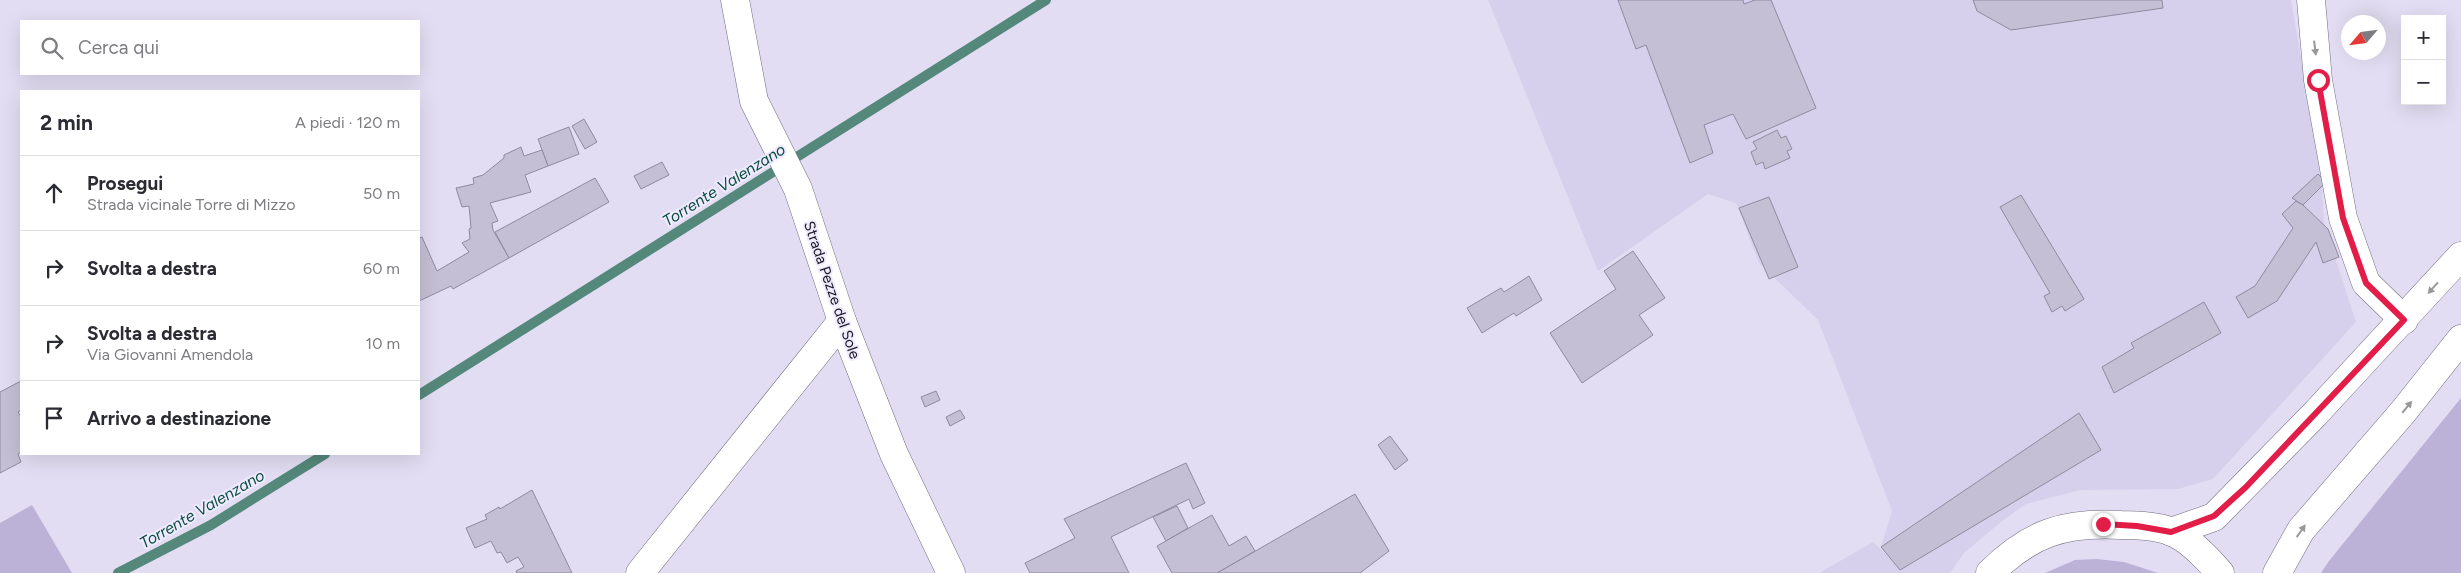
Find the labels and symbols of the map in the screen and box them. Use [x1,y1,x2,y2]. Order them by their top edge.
north arrow [2341,15,2386,60]
one-way arrow [2311,41,2319,57]
route start [2307,69,2330,92]
water label: Torrente Valenzano [659,140,789,230]
street label: Strada Pezze del Sole [800,219,864,361]
one-way arrow [2427,281,2438,294]
one-way arrow [2401,401,2412,414]
water label: Torrente Valenzano [136,465,268,553]
route end [2092,513,2115,536]
one-way arrow [2296,524,2306,538]

